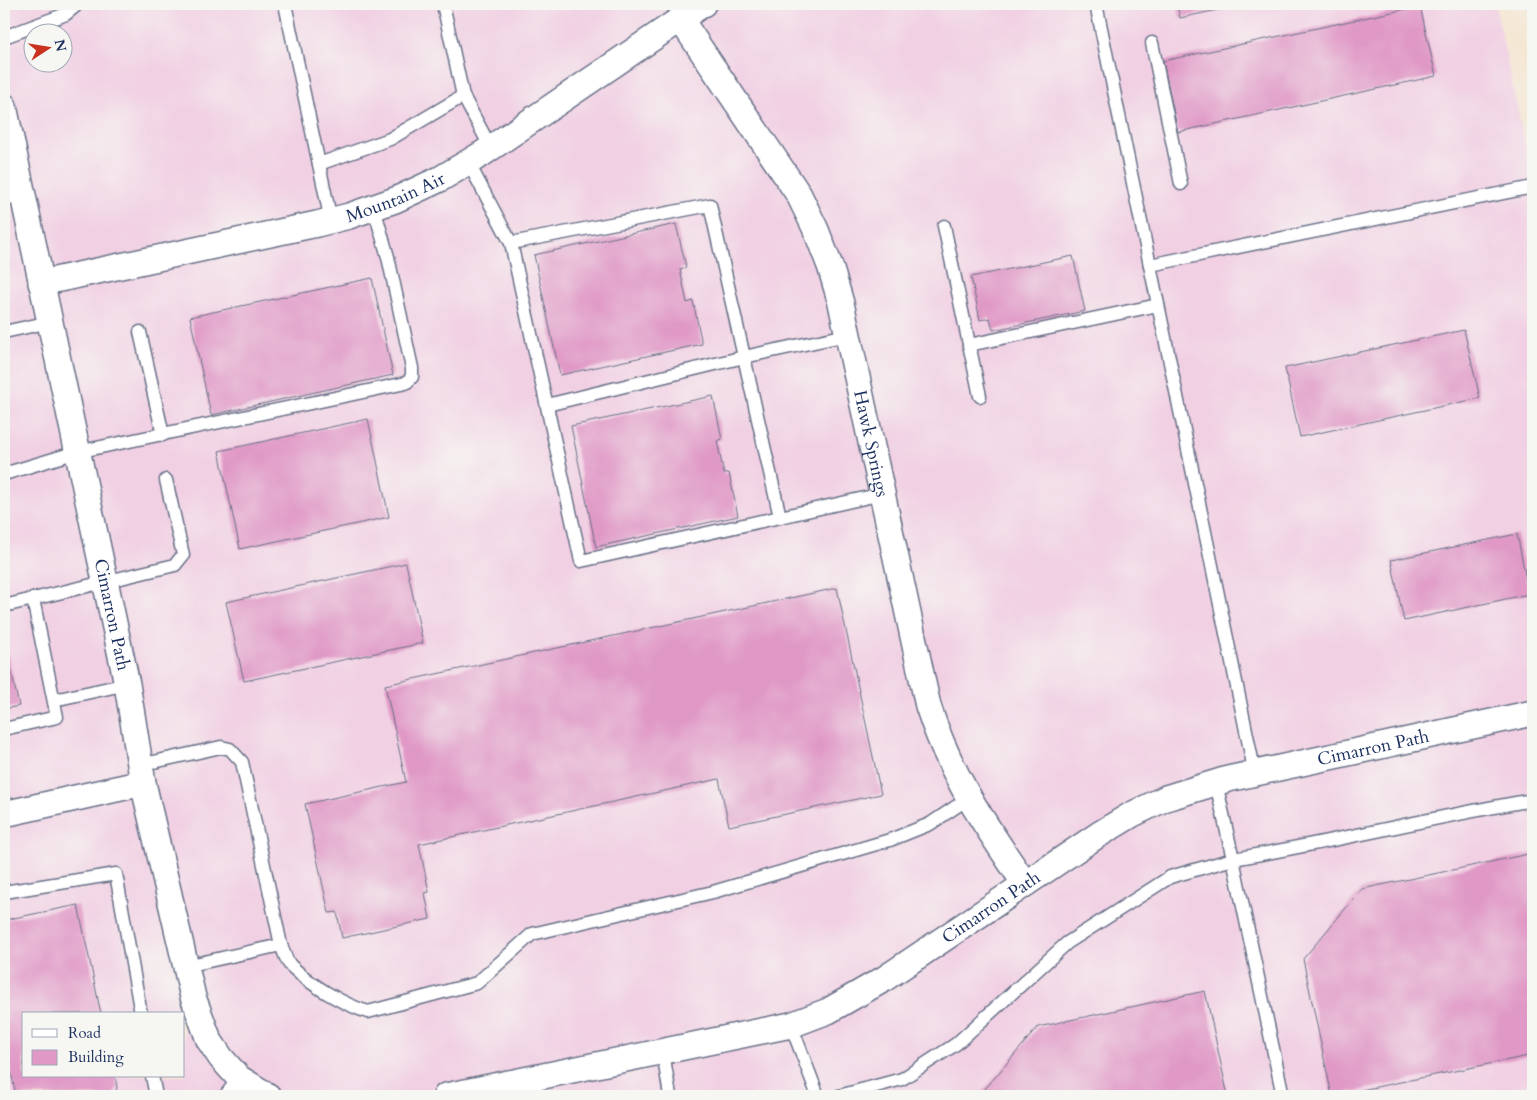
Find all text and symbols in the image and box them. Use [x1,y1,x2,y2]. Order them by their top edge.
north arrow [22,22,72,72]
text: N [50,37,71,53]
street label: Mountain Air [342,166,450,229]
street label: Hawk Springs [848,388,895,499]
street label: Cimarron Path [88,556,136,673]
street label: Cimarron Path [1315,723,1431,772]
street label: Cimarron Path [937,865,1045,949]
legend [22,1012,185,1078]
text: Road [68,1023,101,1043]
text: Building [68,1047,124,1067]

